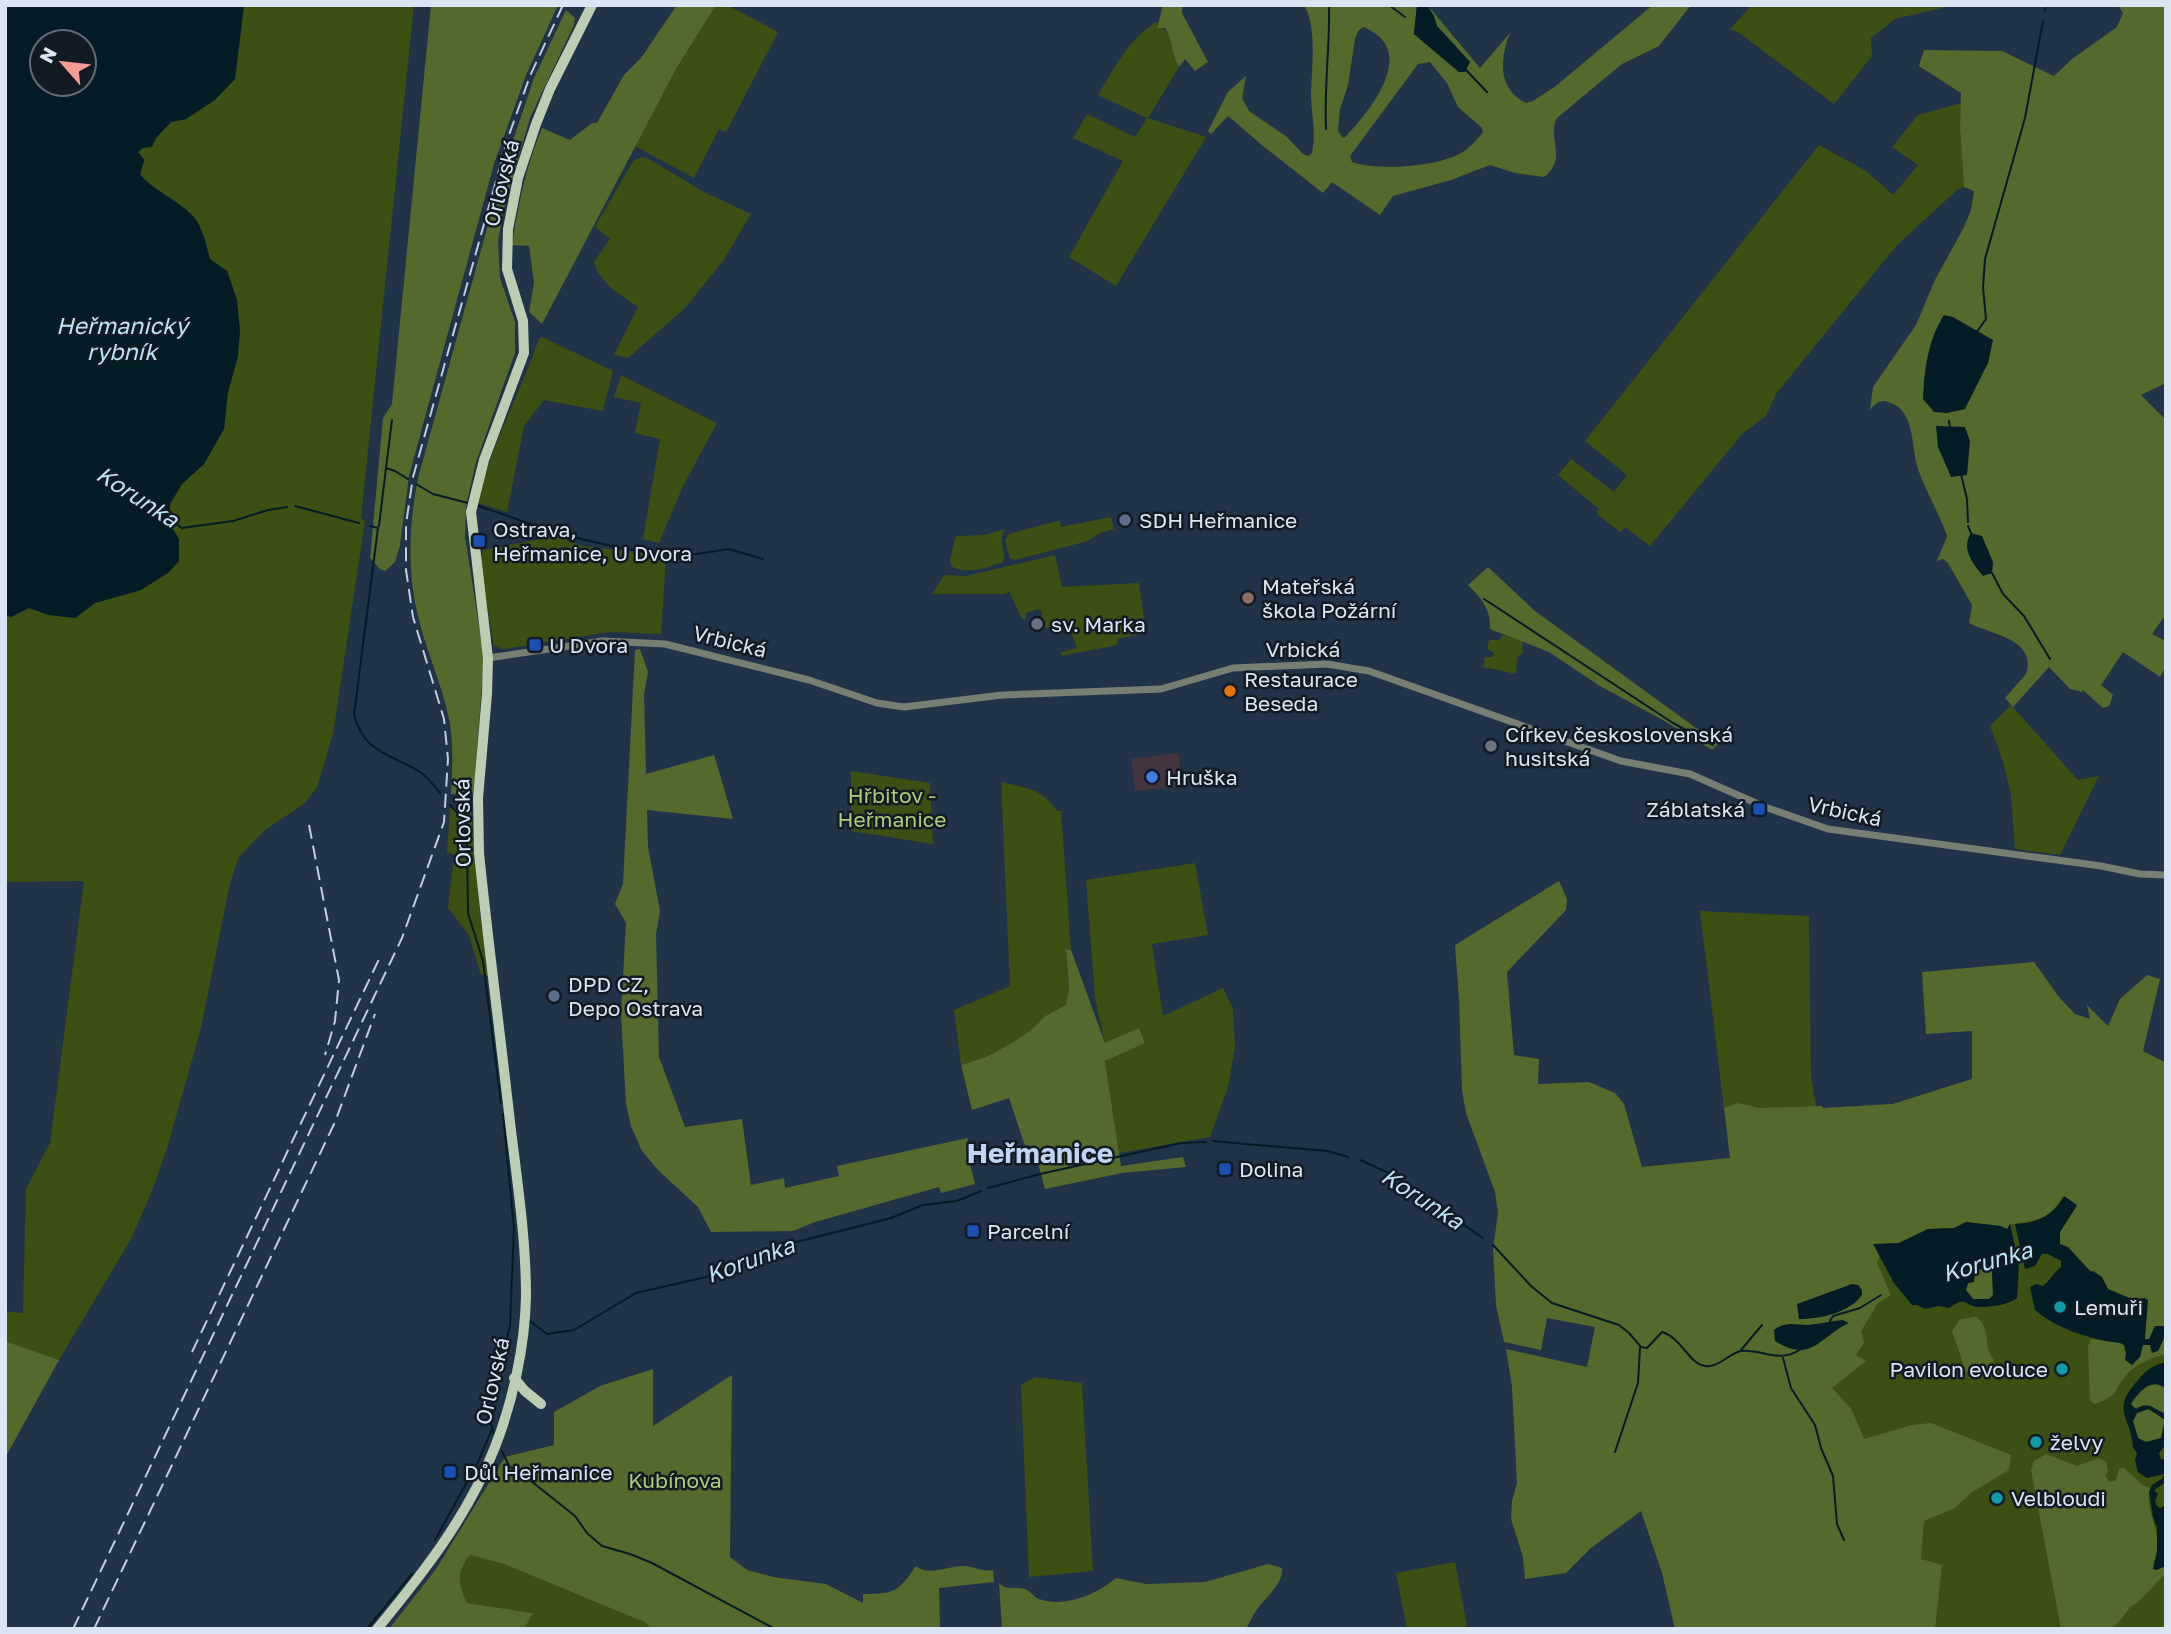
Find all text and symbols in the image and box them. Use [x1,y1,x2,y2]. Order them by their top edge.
north arrow [28,28,98,98]
text: N [34,43,61,67]
street label: Orlovská [478,137,524,229]
water label: Heřmanický rybník [56,311,191,365]
water label: Korunka [92,459,185,533]
place label: SDH Heřmanice [1139,507,1297,533]
marker: SDH Heřmanice [1117,512,1133,528]
place label: Ostrava, Heřmanice, U Dvora [493,516,692,566]
marker: Ostrava, Heřmanice, U Dvora [471,533,487,549]
place label: Mateřská škola Požární [1262,573,1398,623]
marker: Mateřská škola Požární [1240,590,1256,606]
place label: sv. Marka [1051,611,1146,637]
marker: sv. Marka [1029,616,1045,632]
street label: Vrbická [690,619,770,663]
place label: U Dvora [549,632,628,658]
street label: Vrbická [1266,636,1340,662]
marker: U Dvora [527,637,543,653]
place label: Restaurace Beseda [1244,666,1358,716]
marker: Restaurace Beseda [1222,683,1238,699]
place label: Církev československá husitská [1505,721,1733,771]
marker: Církev československá husitská [1483,738,1499,754]
place label: Hruška [1166,764,1238,790]
marker: Hruška [1144,769,1160,785]
street label: Orlovská [448,778,476,868]
park label: Hřbitov - Heřmanice [838,782,946,832]
street label: Vrbická [1806,790,1884,832]
place label: Záblatská [1646,796,1745,822]
marker: Záblatská [1751,801,1767,817]
place label: DPD CZ, Depo Ostrava [568,971,703,1021]
marker: DPD CZ, Depo Ostrava [546,988,562,1004]
district label: Heřmanice [967,1136,1113,1169]
place label: Dolina [1239,1156,1303,1182]
marker: Dolina [1217,1161,1233,1177]
water label: Korunka [1377,1161,1470,1235]
place label: Parcelní [987,1218,1071,1244]
marker: Parcelní [965,1223,981,1239]
water label: Korunka [702,1230,799,1288]
water label: Korunka [1939,1235,2036,1287]
place label: Lemuři [2074,1294,2143,1320]
marker: Lemuři [2052,1299,2068,1315]
street label: Orlovská [469,1335,515,1427]
place label: Pavilon evoluce [1890,1356,2048,1382]
marker: Pavilon evoluce [2054,1361,2070,1377]
place label: želvy [2050,1429,2104,1455]
marker: želvy [2028,1434,2044,1450]
place label: Důl Heřmanice [464,1459,612,1485]
marker: Důl Heřmanice [442,1464,458,1480]
park label: Kubínova [628,1467,722,1493]
place label: Velbloudi [2011,1485,2106,1511]
marker: Velbloudi [1989,1490,2005,1506]

